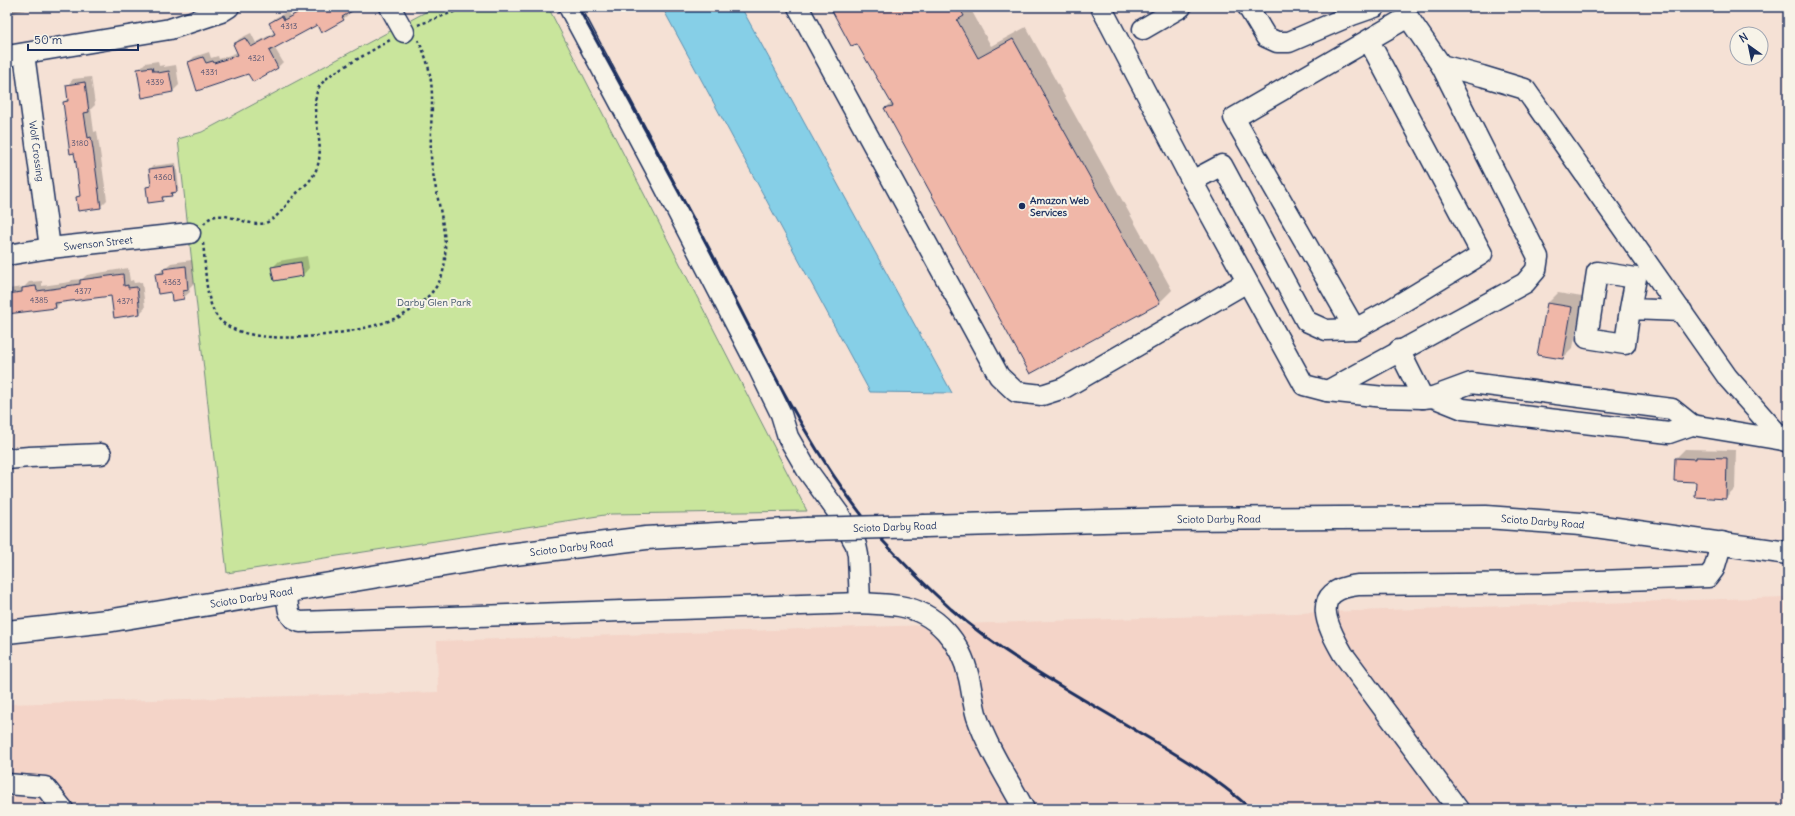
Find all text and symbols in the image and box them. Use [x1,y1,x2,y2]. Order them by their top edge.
house number: 4313 [281,21,298,31]
scale bar [28,26,138,52]
north arrow [1729,26,1769,66]
text: N [1737,30,1751,46]
text: 50 m [34,32,63,47]
house number: 4321 [248,53,264,63]
house number: 4331 [201,67,217,77]
house number: 4339 [146,77,165,87]
street label: Wolf Crossing [27,120,48,182]
house number: 3180 [71,138,89,148]
house number: 4360 [153,172,173,182]
place label: Amazon Web Services [1030,194,1090,219]
marker: Amazon Web Services [1017,201,1027,211]
street label: Swenson Street [63,233,134,253]
house number: 4363 [163,277,182,287]
house number: 4377 [74,286,92,296]
house number: 4385 [30,295,49,305]
house number: 4371 [117,296,133,306]
park label: Darby Glen Park [397,296,471,309]
street label: Scioto Darby Road [1177,512,1261,525]
street label: Scioto Darby Road [1500,512,1586,531]
street label: Scioto Darby Road [853,519,937,535]
street label: Scioto Darby Road [529,536,614,559]
street label: Scioto Darby Road [209,584,294,610]

